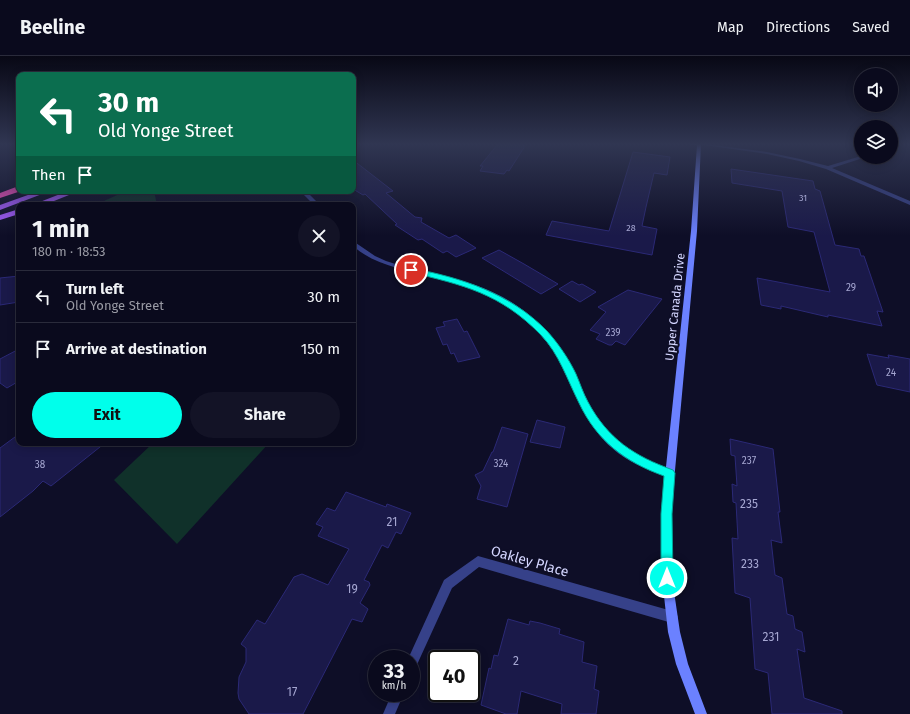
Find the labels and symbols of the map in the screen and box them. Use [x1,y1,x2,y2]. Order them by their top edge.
house number: 31 [799,193,807,203]
house number: 28 [626,223,636,233]
street label: Upper Canada Drive [662,252,688,362]
pin [394,253,428,287]
house number: 29 [846,282,856,294]
house number: 239 [605,327,621,339]
house number: 24 [886,367,897,379]
house number: 237 [742,455,757,467]
house number: 324 [494,458,509,470]
house number: 38 [35,459,46,471]
house number: 235 [740,497,758,511]
house number: 21 [387,515,397,529]
street label: Oakley Place [489,542,571,581]
position arrow [646,557,688,599]
house number: 233 [741,557,759,571]
house number: 19 [346,582,358,596]
house number: 231 [763,630,779,644]
speed limit sign: 40 [428,650,480,702]
house number: 2 [513,654,519,668]
house number: 17 [287,685,297,699]

